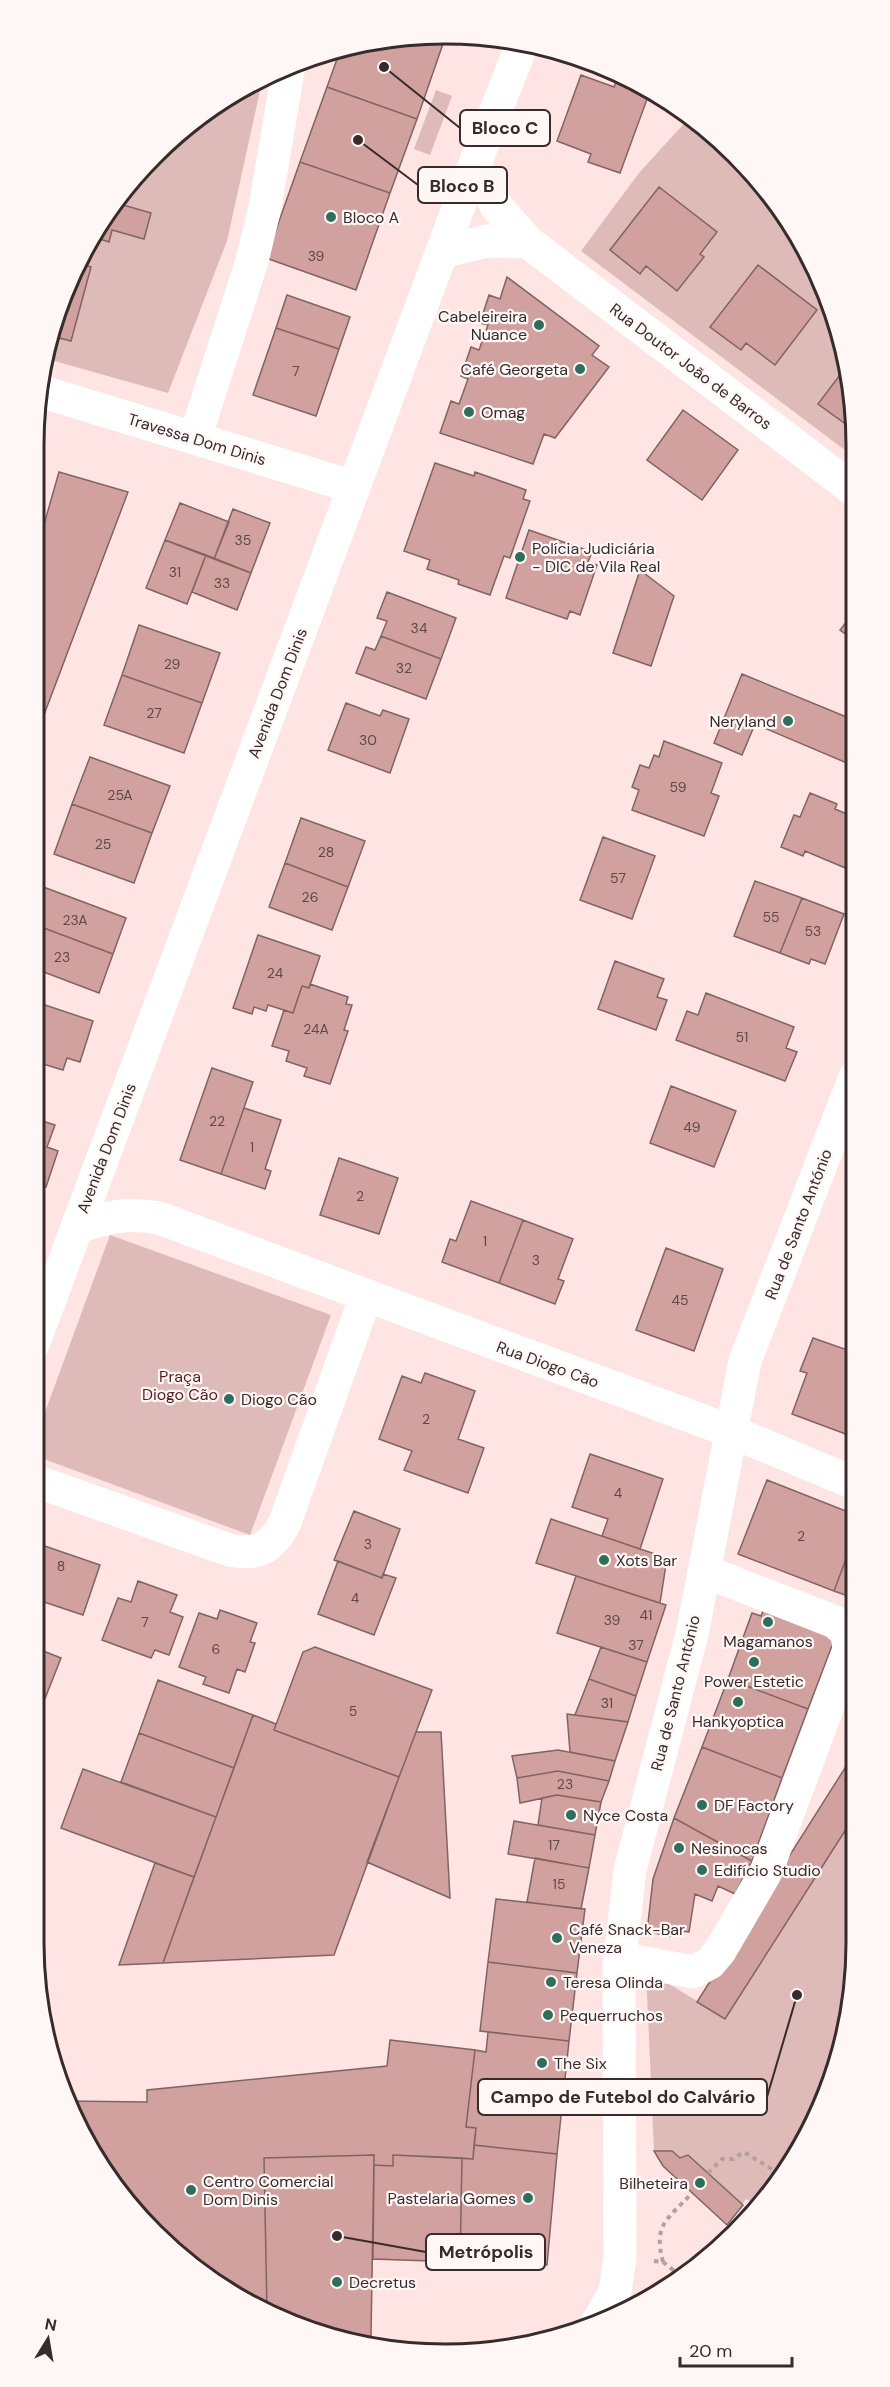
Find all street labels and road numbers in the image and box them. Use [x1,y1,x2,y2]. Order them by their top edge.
street label: Rua Doutor João de Barros [605,299,776,434]
street label: Travessa Dom Dinis [125,408,269,470]
street label: Avenida Dom Dinis [243,625,312,761]
street label: Avenida Dom Dinis [72,1080,141,1216]
street label: Rua de Santo António [760,1146,837,1303]
street label: Rua Diogo Cão [494,1336,602,1393]
street label: Rua de Santo António [646,1613,705,1773]

